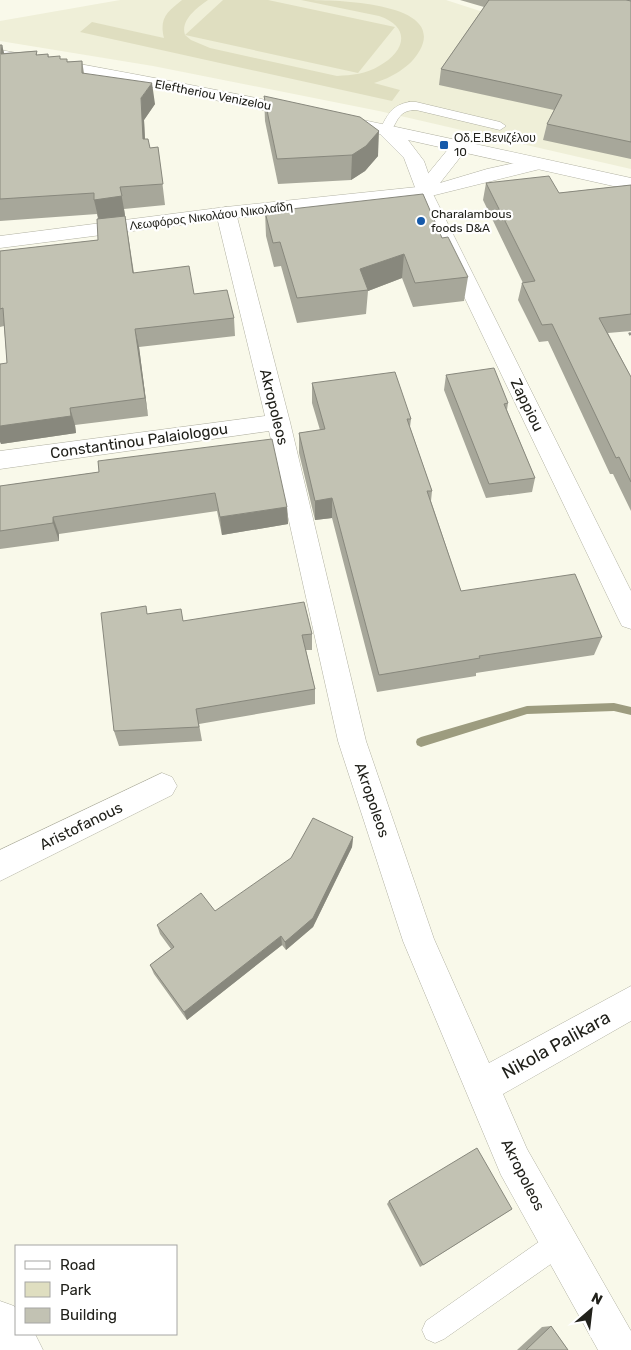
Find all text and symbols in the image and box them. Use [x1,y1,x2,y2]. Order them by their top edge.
street label: Eleftheriou Venizelou [154,77,272,113]
place label: Οδ.Ε.Βενιζέλου 10 [454,131,536,159]
marker: Οδ.Ε.Βενιζέλου 10 [438,139,450,151]
street label: Λεωφόρος Νικολάου Νικολαΐδη [129,199,293,233]
place label: Charalambous foods D&A [431,207,512,235]
marker: Charalambous foods D&A [415,215,427,227]
street label: Akropoleos [256,367,292,447]
street label: Zappiou [507,376,547,434]
street label: Constantinou Palaiologou [49,420,229,462]
street label: Akropoleos [351,760,393,840]
street label: Aristofanous [37,798,126,854]
street label: Nikola Palikara [498,1006,614,1084]
street label: Akropoleos [497,1136,549,1214]
legend [15,1245,178,1335]
text: Road [60,1256,96,1274]
text: Park [60,1281,91,1299]
north arrow [566,1285,616,1335]
text: N [588,1289,605,1309]
text: Building [60,1306,117,1324]

